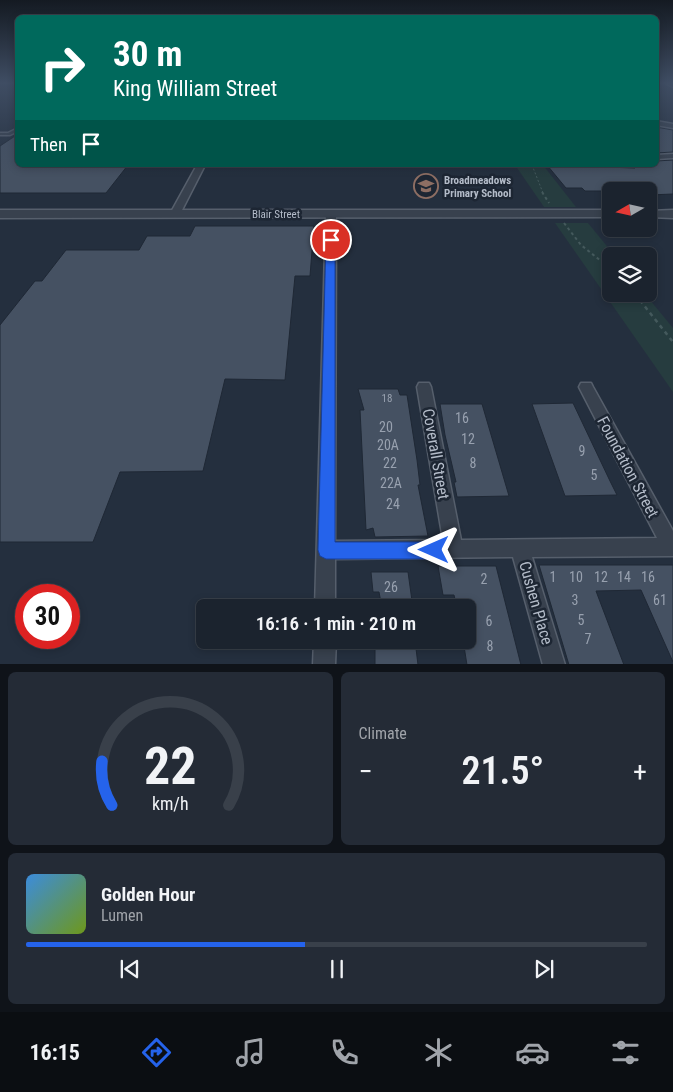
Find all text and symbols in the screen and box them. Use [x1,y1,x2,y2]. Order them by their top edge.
text: 30 m [113,34,182,75]
icon: right [30,35,95,100]
text: King William Street [113,76,277,101]
icon: arrive [77,130,105,158]
text: Then [30,133,67,156]
school or university icon: Broadmeadows Primary School [413,173,439,199]
place label: Broadmeadows Primary School [444,174,512,200]
north arrow [602,182,658,238]
map controls [602,182,657,302]
street label: Blair Street [252,208,300,221]
pin [310,219,352,261]
icon: arrive [317,226,345,254]
button: layers [602,247,657,302]
house number: 18 [382,392,392,405]
street label: Coverall Street [419,407,453,501]
house number: 16 [455,410,469,426]
street label: Foundation Street [593,413,663,521]
house number: 20 [379,419,393,435]
house number: 12 [461,431,475,447]
house number: 20A [377,437,399,453]
house number: 9 [579,443,585,459]
house number: 22 [383,455,397,471]
house number: 8 [470,455,477,471]
house number: 5 [591,467,598,483]
house number: 22A [380,475,402,491]
house number: 24 [386,496,400,512]
position arrow [407,523,459,575]
street label: Cushen Place [515,559,557,647]
house number: 1 [550,569,556,585]
house number: 10 [569,569,583,585]
house number: 12 [594,569,608,585]
house number: 14 [617,569,631,585]
house number: 16 [641,569,655,585]
house number: 2 [481,571,488,587]
house number: 26 [384,579,398,595]
speed limit sign: 30 [15,584,80,649]
house number: 3 [572,592,578,608]
house number: 61 [653,592,667,608]
text: 16:16 · 1 min · 210 m [256,612,416,635]
house number: 5 [578,612,585,628]
house number: 6 [486,613,493,629]
house number: 7 [585,631,592,647]
house number: 8 [487,638,494,654]
text: Climate [359,724,407,743]
text: 22 [144,736,197,797]
text: 21.5° [461,749,544,793]
text: − [359,755,373,788]
text: + [633,755,647,788]
text: km/h [152,793,189,814]
text: Golden Hour [101,883,195,906]
text: Lumen [101,906,143,925]
icon: previous [116,955,144,983]
icon: pause [323,955,351,983]
icon: next [530,955,558,983]
icon: directions [139,1035,174,1070]
icon: music [233,1035,268,1070]
icon: phone [327,1035,362,1070]
icon: climate [421,1035,456,1070]
icon: car [515,1035,550,1070]
icon: filters [608,1035,643,1070]
text: 16:15 [29,1040,80,1065]

